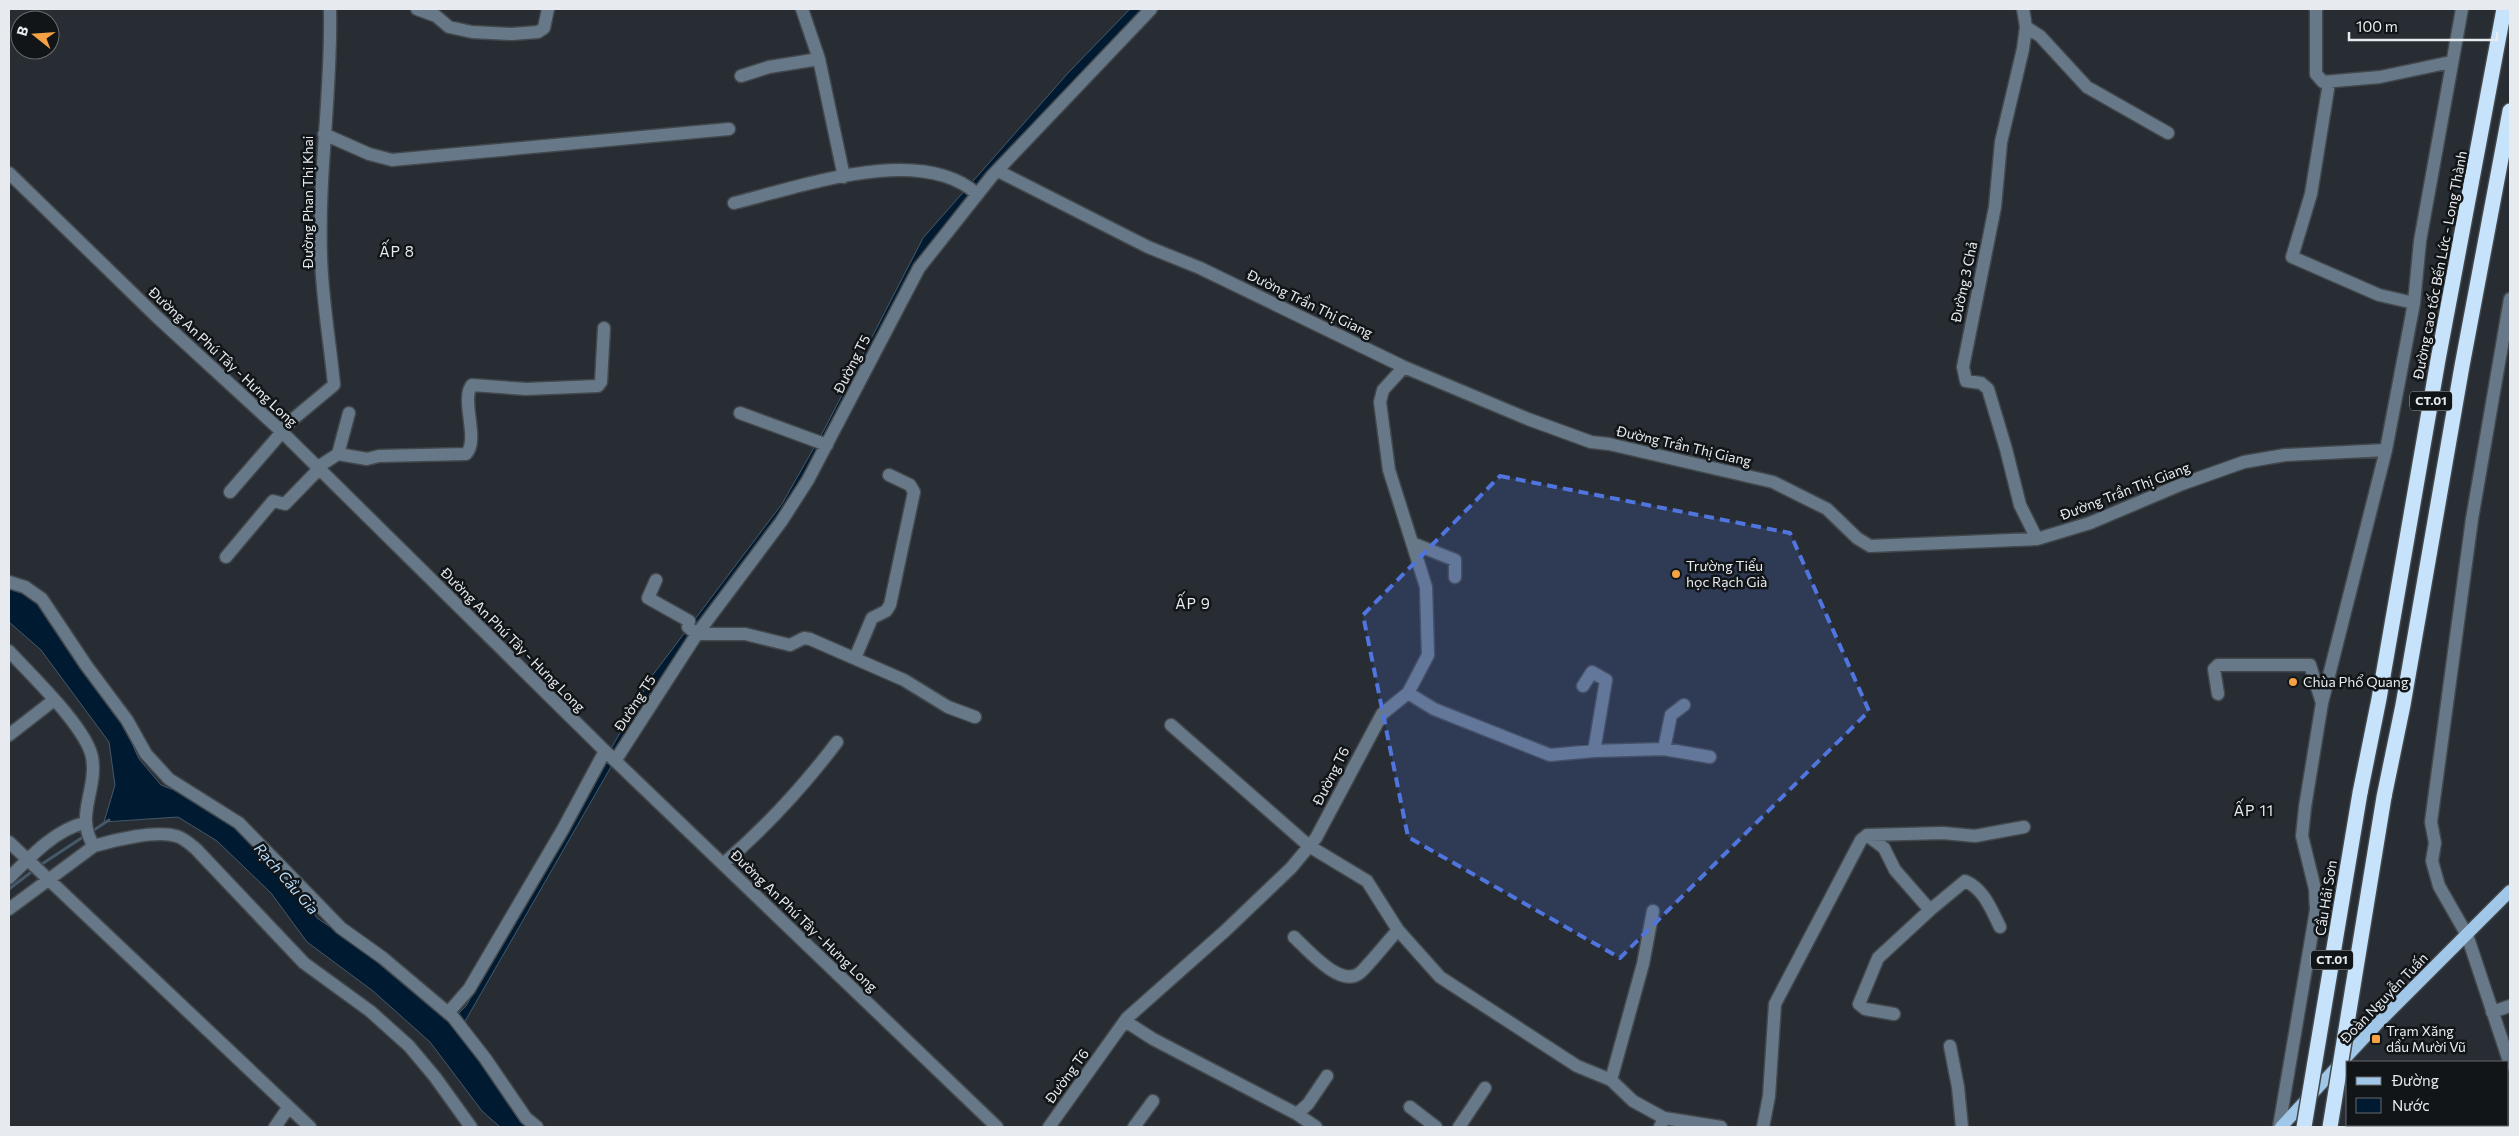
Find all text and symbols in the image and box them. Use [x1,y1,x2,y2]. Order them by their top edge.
north arrow [10,10,60,60]
scale bar [2349,10,2496,42]
text: 100 m [2356,17,2398,35]
text: B [13,24,32,38]
street label: Đường Phan Thị Khai [299,136,316,269]
street label: Đường cao tốc Bến Lức - Long Thành [2409,149,2470,382]
district label: ẤP 8 [379,239,415,260]
street label: Đường 3 Chả [1946,240,1980,325]
street label: Đường Trần Thị Giang [1244,265,1376,342]
street label: Đường An Phú Tây - Hưng Long [145,283,302,430]
street label: Đường T5 [829,332,874,397]
road number: CT.01 [2410,392,2452,411]
street label: Đường Trần Thị Giang [1614,422,1753,469]
street label: Đường Trần Thị Giang [2057,458,2192,523]
place label: Trường Tiểu học Rạch Già [1686,557,1767,590]
street label: Đường An Phú Tây - Hưng Long [437,563,589,716]
marker: Trường Tiểu học Rạch Già [1670,568,1682,580]
district label: ẤP 9 [1175,591,1211,612]
street label: Đường T5 [610,672,659,735]
place label: Chùa Phổ Quang [2303,673,2409,690]
marker: Chùa Phổ Quang [2287,676,2299,688]
street label: Đường T6 [1308,744,1353,809]
district label: ẤP 11 [2234,798,2274,819]
water label: Rạch Cầu Gia [251,839,323,918]
street label: Đường An Phú Tây - Hưng Long [727,845,881,995]
street label: Cầu Hải Sơn [2311,859,2340,937]
street label: Đoàn Nguyễn Tuấn [2336,949,2431,1047]
road number: CT.01 [2311,950,2353,970]
place label: Trạm Xăng dầu Mười Vũ [2386,1022,2466,1055]
marker: Trạm Xăng dầu Mười Vũ [2370,1033,2382,1045]
street label: Đường T6 [1041,1045,1092,1107]
legend [2346,1061,2509,1126]
text: Đường [2391,1071,2439,1089]
text: Nước [2392,1096,2430,1114]

